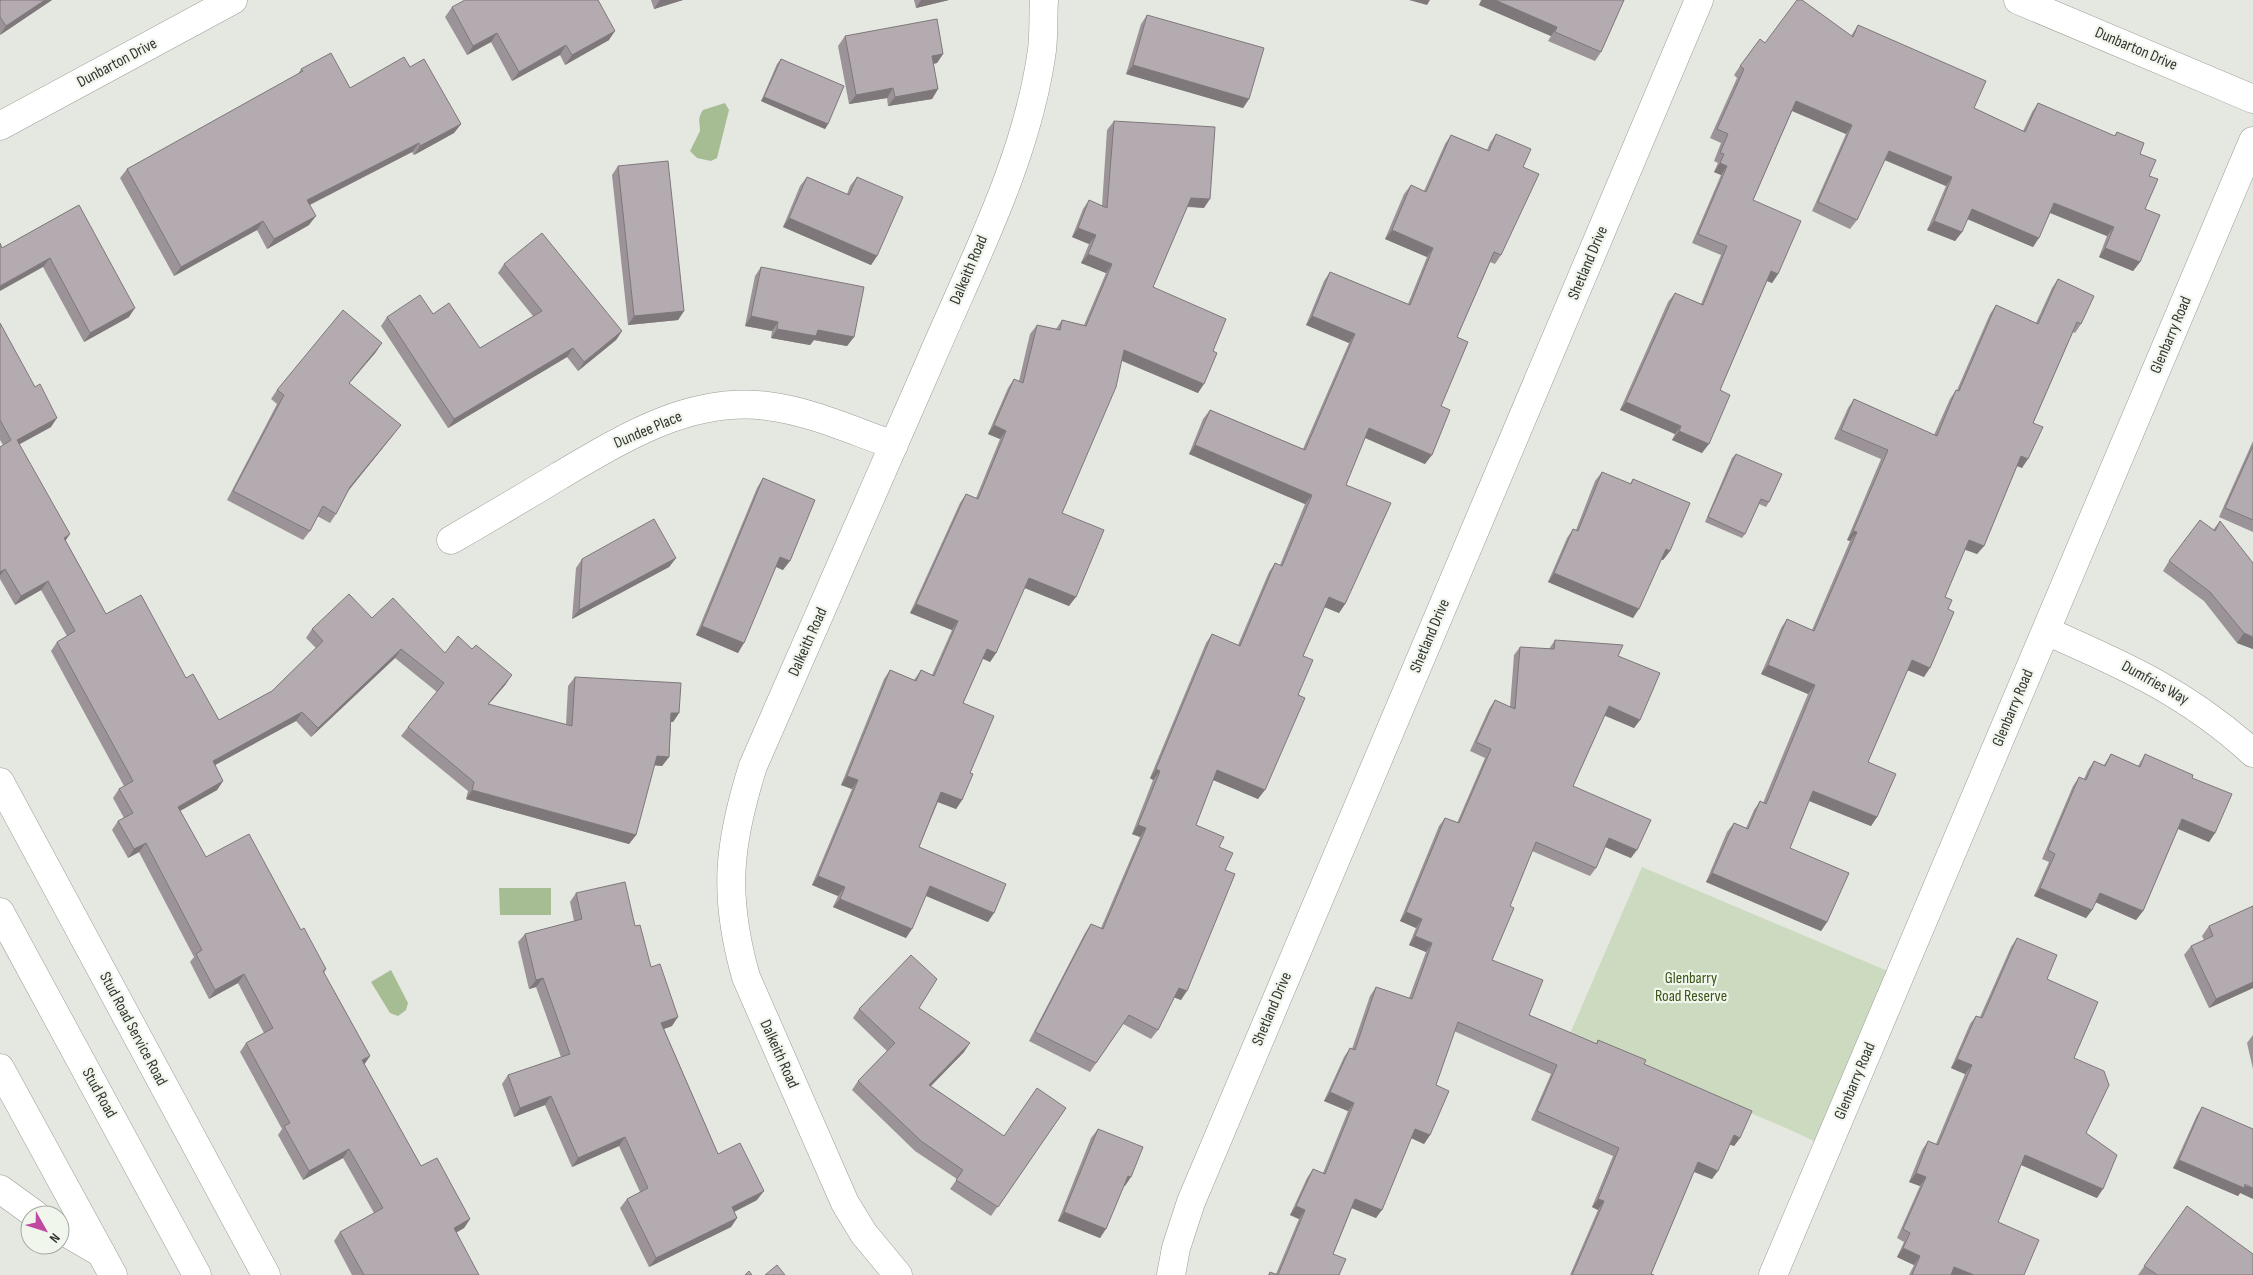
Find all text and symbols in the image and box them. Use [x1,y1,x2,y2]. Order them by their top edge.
street label: Dunbarton Drive [2092,23,2180,75]
street label: Dunbarton Drive [74,34,160,92]
street label: Shetland Drive [1564,223,1612,303]
street label: Dalkeith Road [946,233,992,307]
street label: Glenbarry Road [2146,294,2196,376]
street label: Dundee Place [611,407,685,453]
street label: Shetland Drive [1406,596,1454,676]
street label: Dalkeith Road [784,605,832,679]
street label: Dumfries Way [2118,657,2192,709]
street label: Glenbarry Road [1988,667,2038,749]
street label: Stud Road Service Road [95,969,171,1089]
street label: Shetland Drive [1248,969,1296,1049]
park label: Glenbarry Road Reserve [1655,969,1727,1006]
street label: Dalkeith Road [755,1017,803,1091]
street label: Glenbarry Road [1830,1040,1880,1122]
street label: Stud Road [78,1065,120,1121]
north arrow [20,1205,70,1255]
text: N [46,1230,64,1246]

